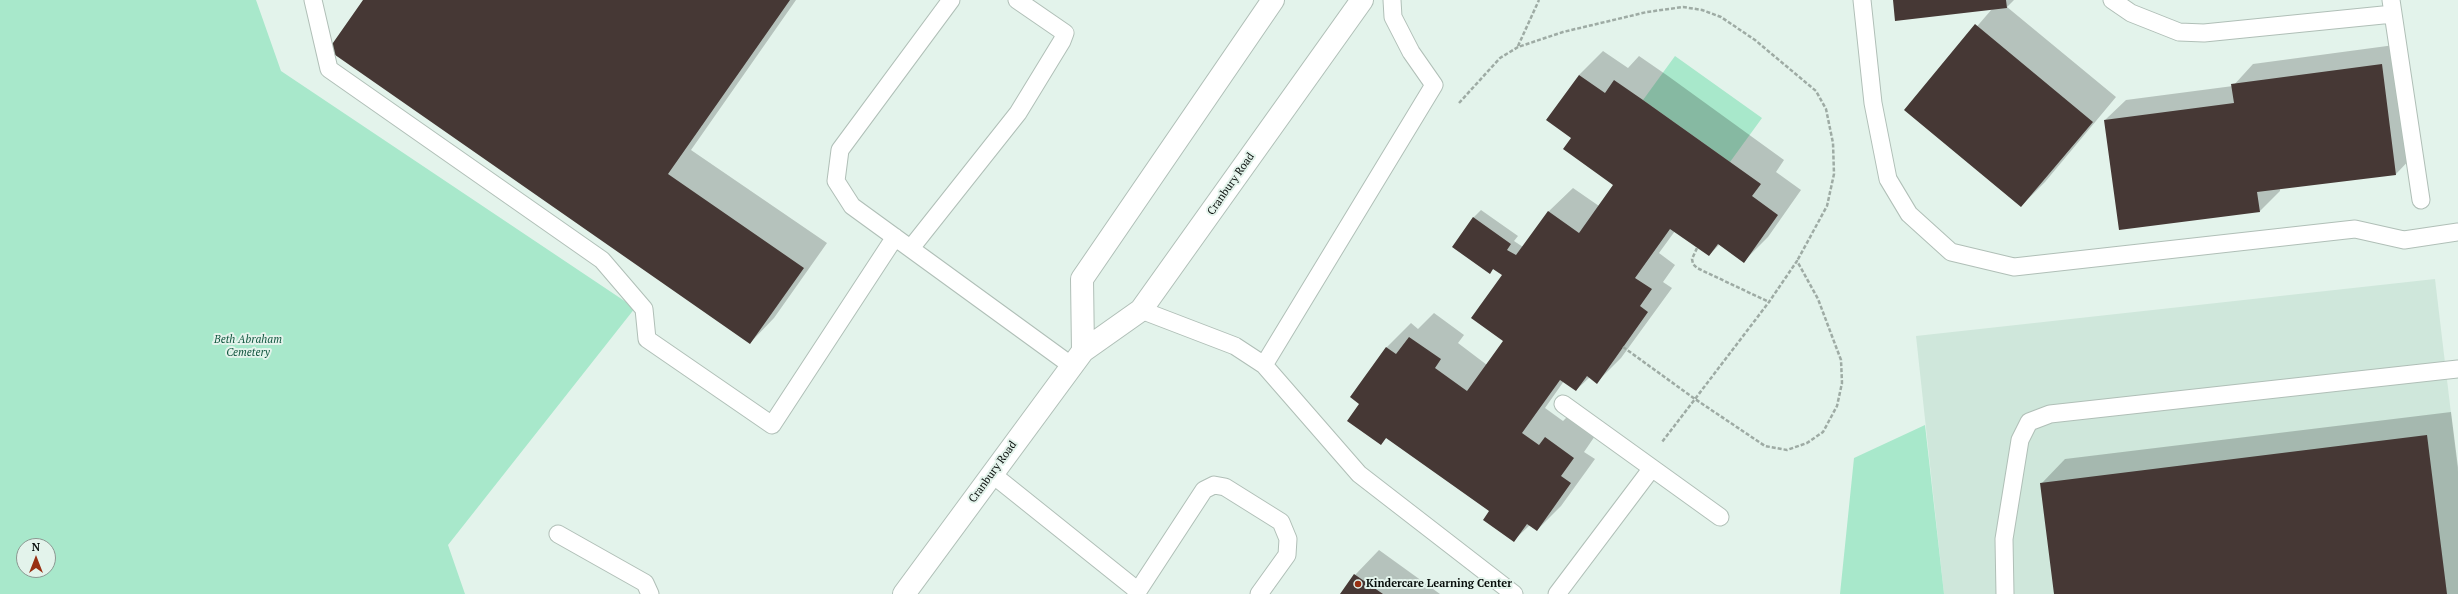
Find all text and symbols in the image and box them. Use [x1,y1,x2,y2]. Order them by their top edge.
street label: Cranbury Road [1205,150,1257,218]
park label: Beth Abraham Cemetery [214,333,282,359]
street label: Cranbury Road [966,439,1020,505]
north arrow [16,538,56,578]
text: N [32,540,40,554]
place label: Kindercare Learning Center [1366,577,1512,591]
marker: Kindercare Learning Center [1353,579,1363,589]

